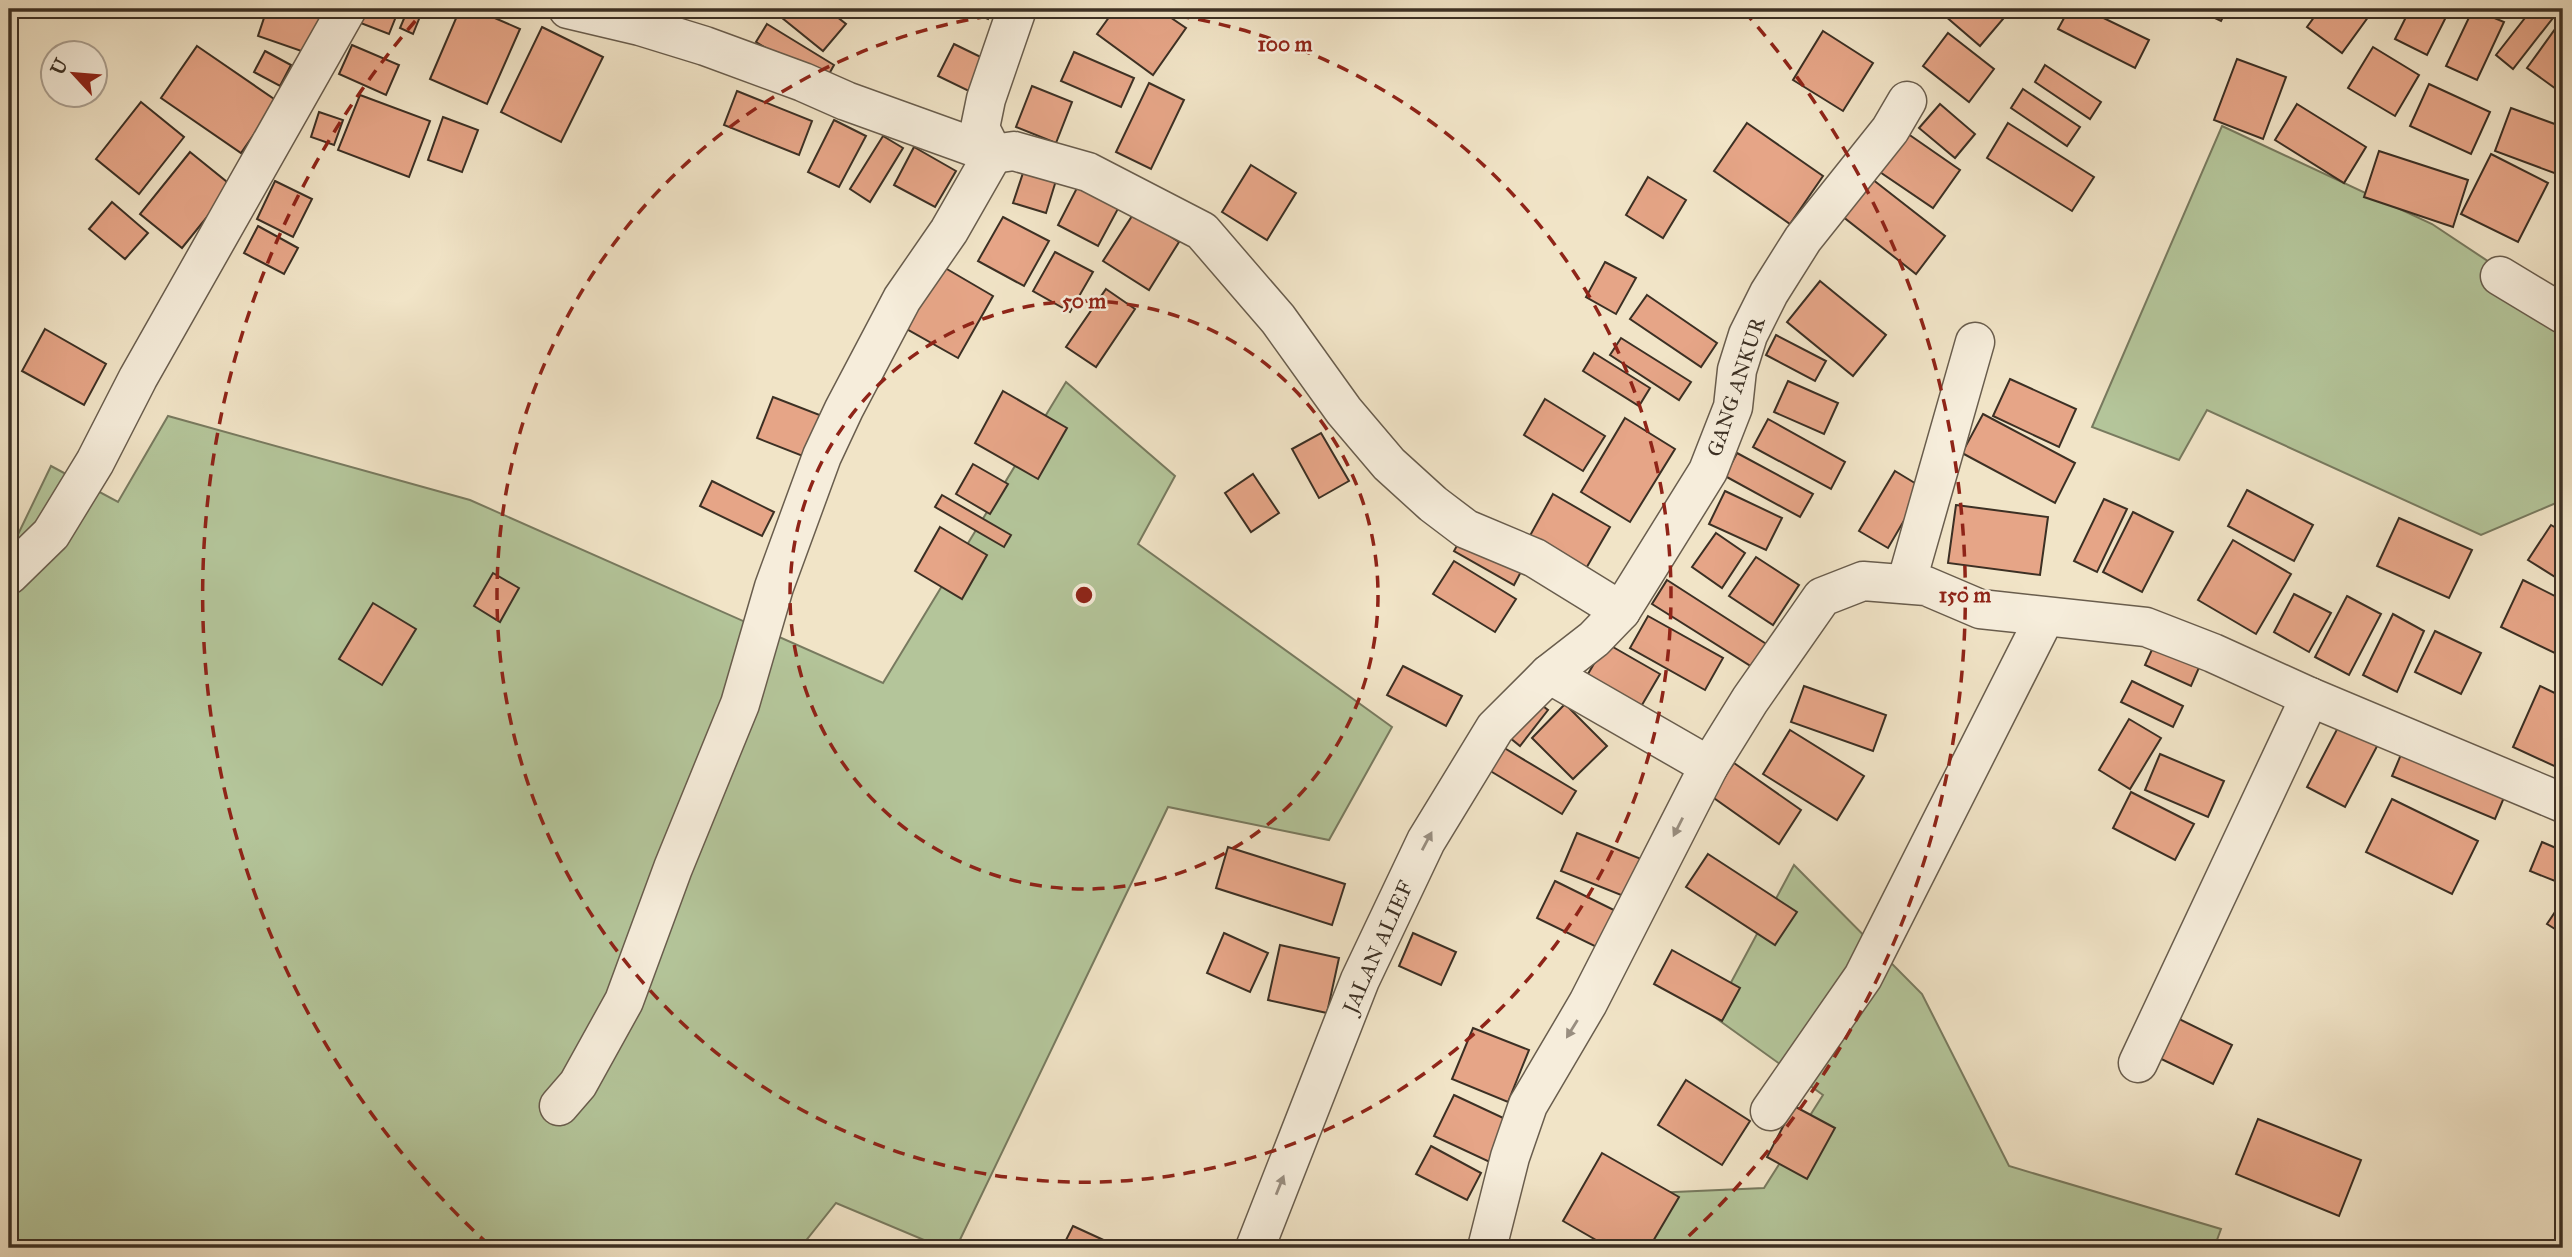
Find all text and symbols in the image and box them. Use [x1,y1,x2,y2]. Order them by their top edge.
text: 100 m [1258,31,1313,57]
north arrow [38,38,108,108]
text: U [46,54,73,79]
text: 50 m [1062,288,1106,314]
street label: GANG ANKUR [1701,313,1771,460]
text: 150 m [1939,582,1991,608]
centre of rings [1072,583,1096,607]
one-way arrow [1672,817,1683,837]
one-way arrow [1422,831,1433,851]
street label: JALAN ALIEF [1336,876,1419,1019]
one-way arrow [1566,1019,1579,1038]
one-way arrow [1274,1174,1285,1195]

